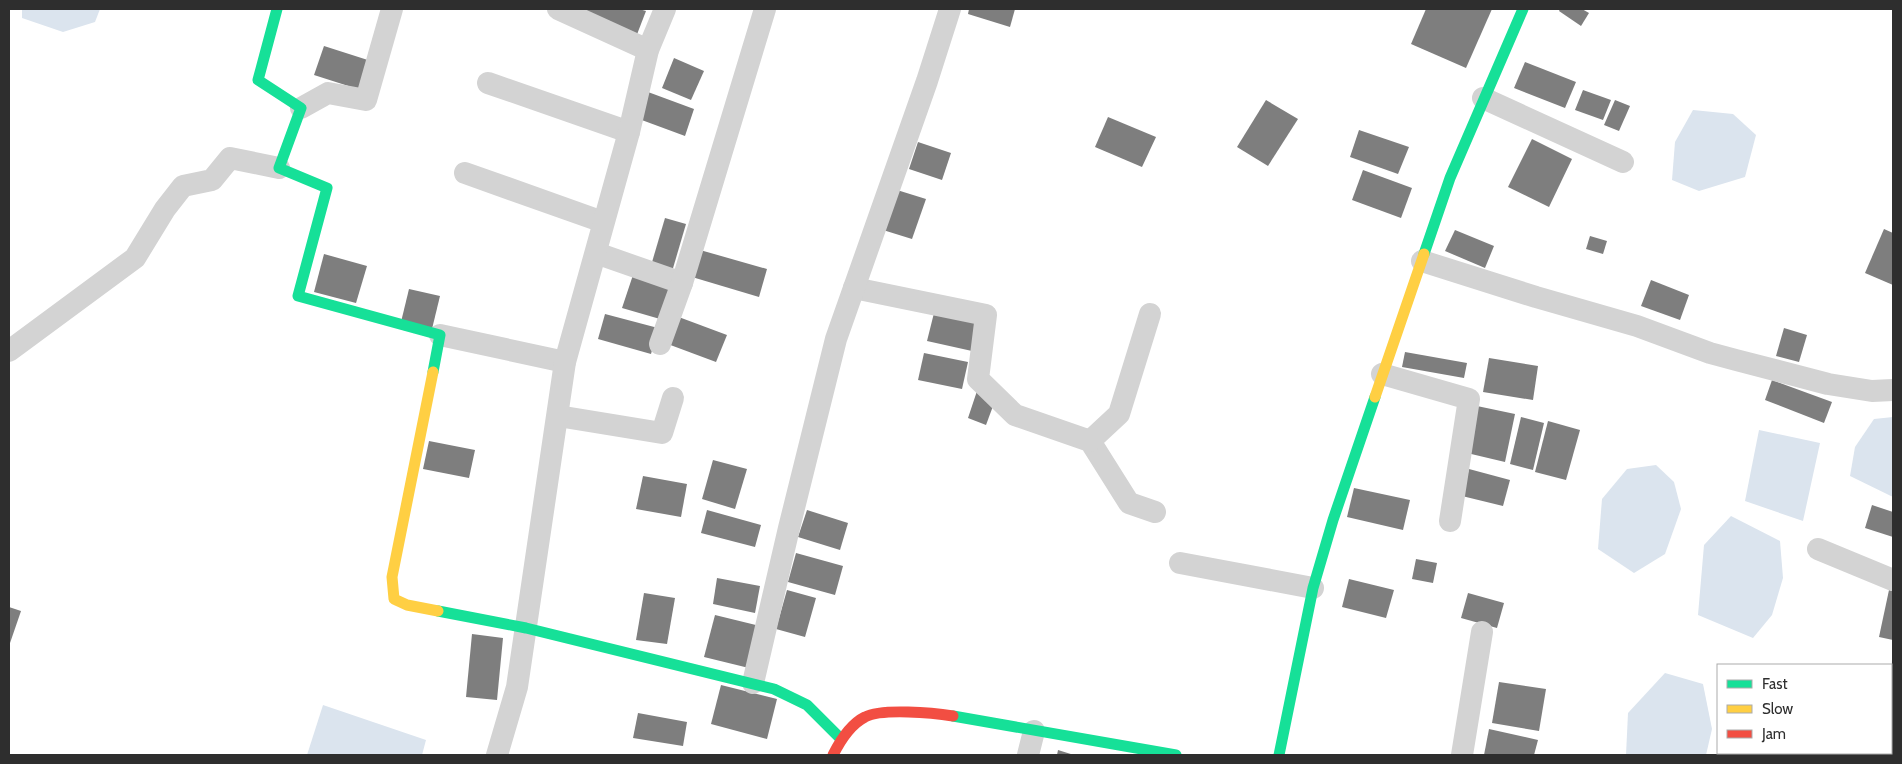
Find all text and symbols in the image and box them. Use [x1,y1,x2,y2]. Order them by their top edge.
legend [1717,664,1892,754]
text: Fast [1762,675,1787,693]
text: Slow [1762,700,1793,718]
text: Jam [1761,725,1786,743]

